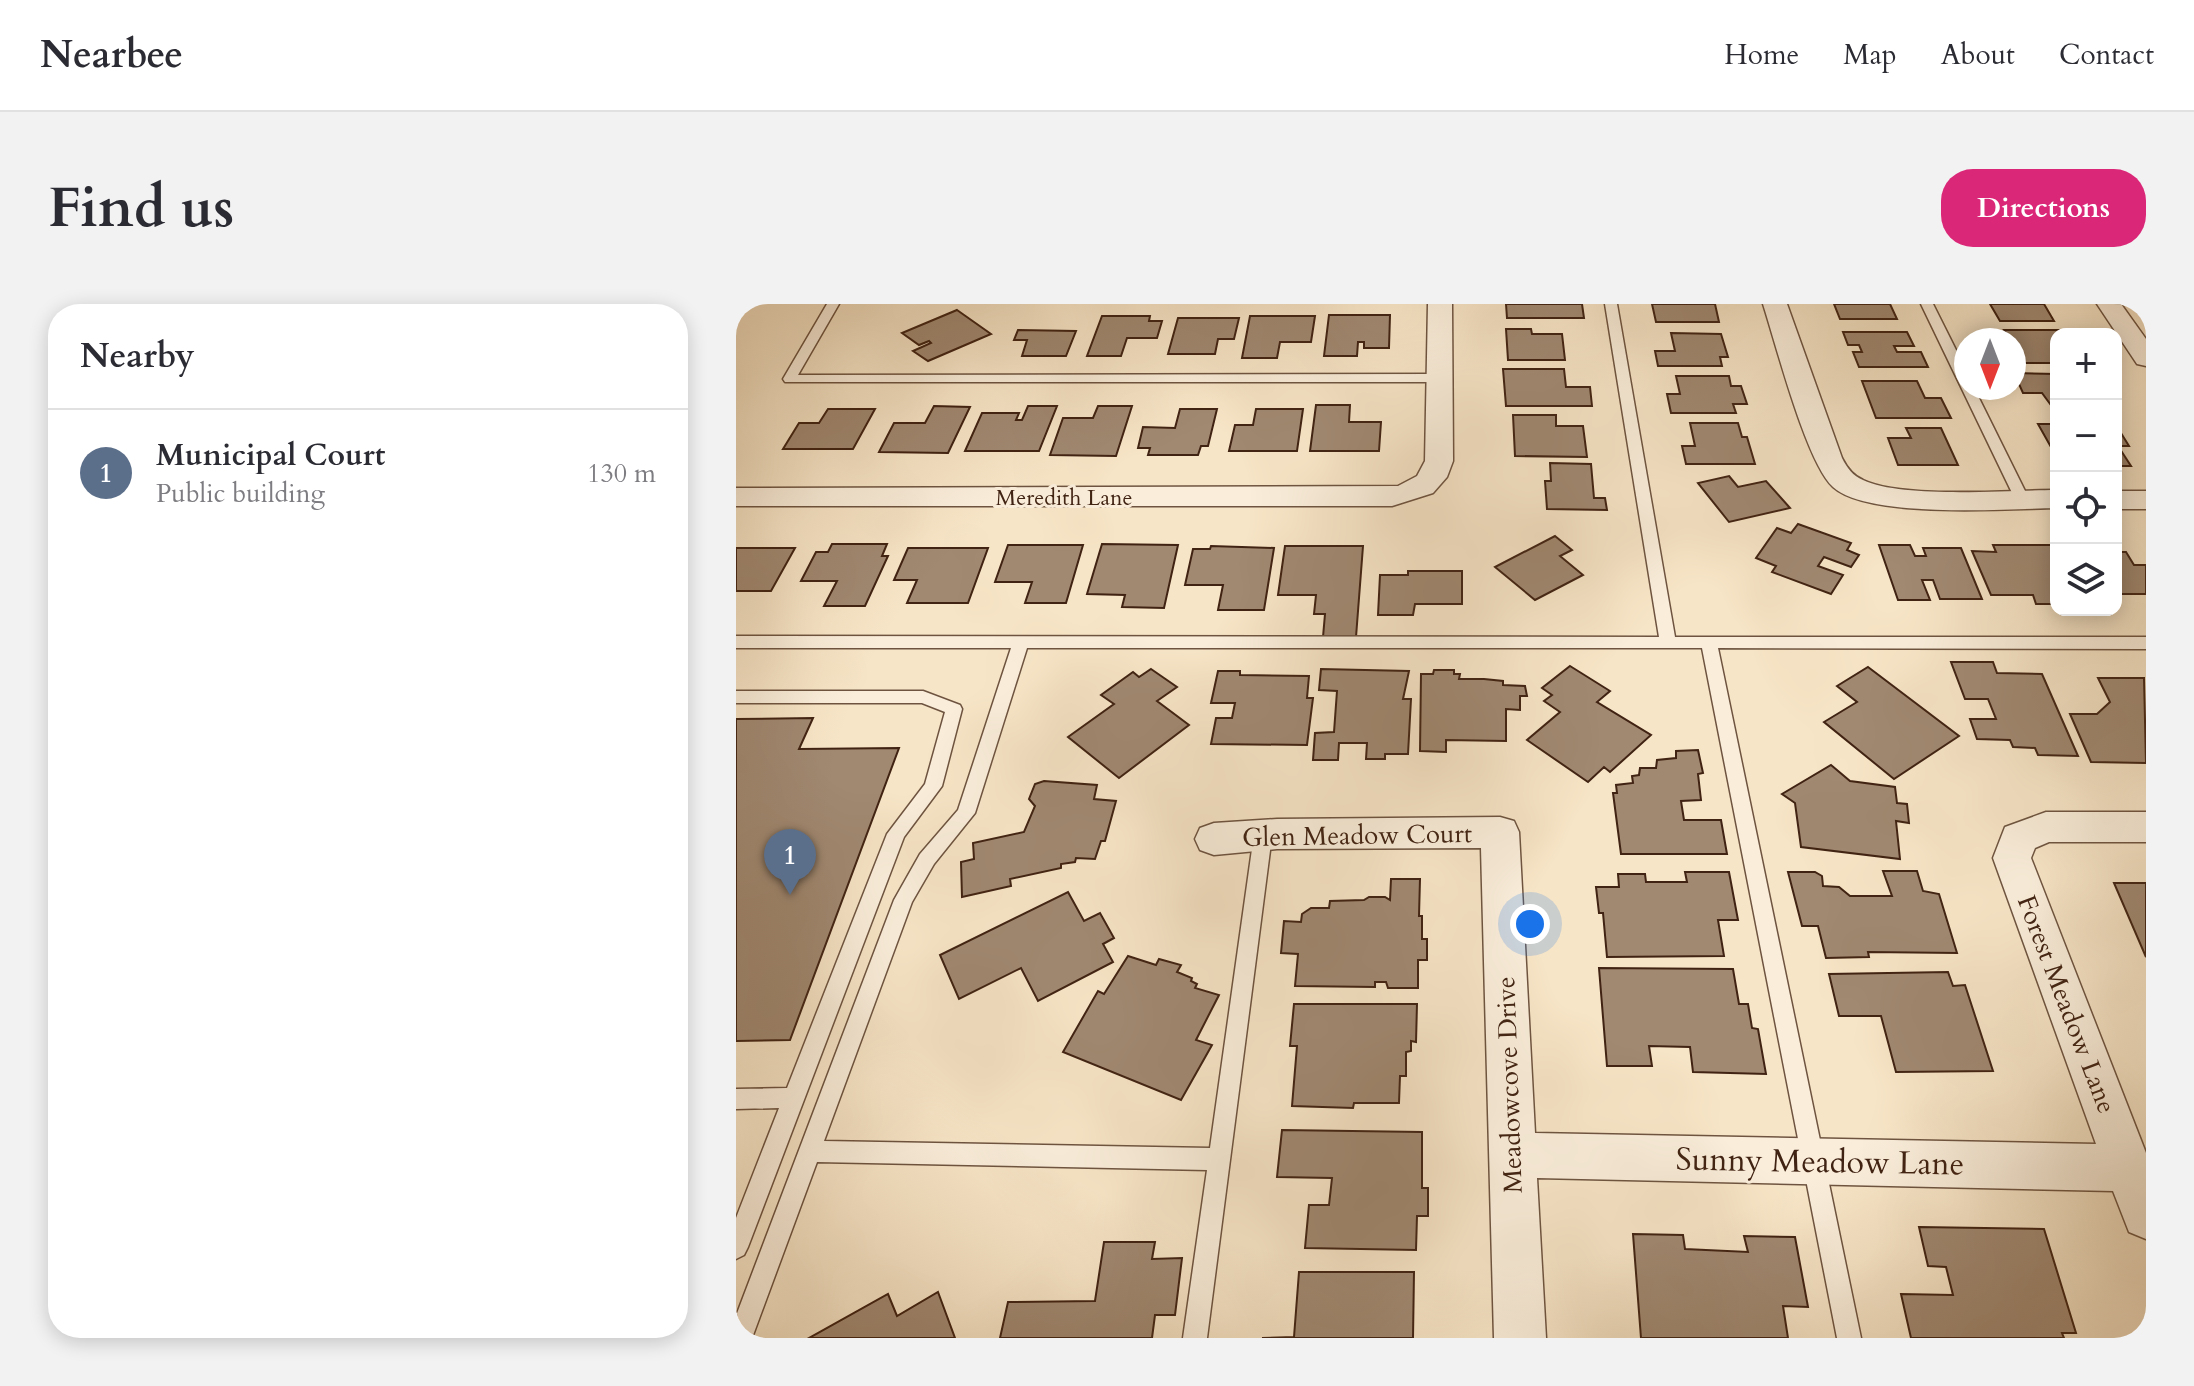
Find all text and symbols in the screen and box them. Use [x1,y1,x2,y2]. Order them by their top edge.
text: Nearbee [40,29,183,81]
text: Home [1724,36,1799,74]
text: Map [1843,36,1897,74]
text: About [1941,36,2015,74]
text: Contact [2059,36,2154,74]
button: Directions [1941,169,2146,247]
text: Find us [48,171,234,246]
north arrow [1954,328,2026,400]
map controls [2050,328,2122,616]
button: + [2050,328,2122,400]
text: Nearby [80,333,195,379]
button: − [2050,400,2122,472]
text: Municipal Court [156,435,385,476]
text: 1 [99,456,113,491]
text: 130 m [587,456,656,491]
button: locate [2050,472,2122,544]
text: Public building [156,476,325,511]
street label: Meredith Lane [996,483,1132,513]
button: layers [2050,544,2122,616]
street label: Glen Meadow Court [1242,816,1472,855]
pin: 1 [764,829,816,895]
street label: Forest Meadow Lane [2009,890,2124,1118]
your location [1510,904,1550,944]
street label: Meadowcove Drive [1488,976,1531,1194]
street label: Sunny Meadow Lane [1675,1137,1965,1187]

